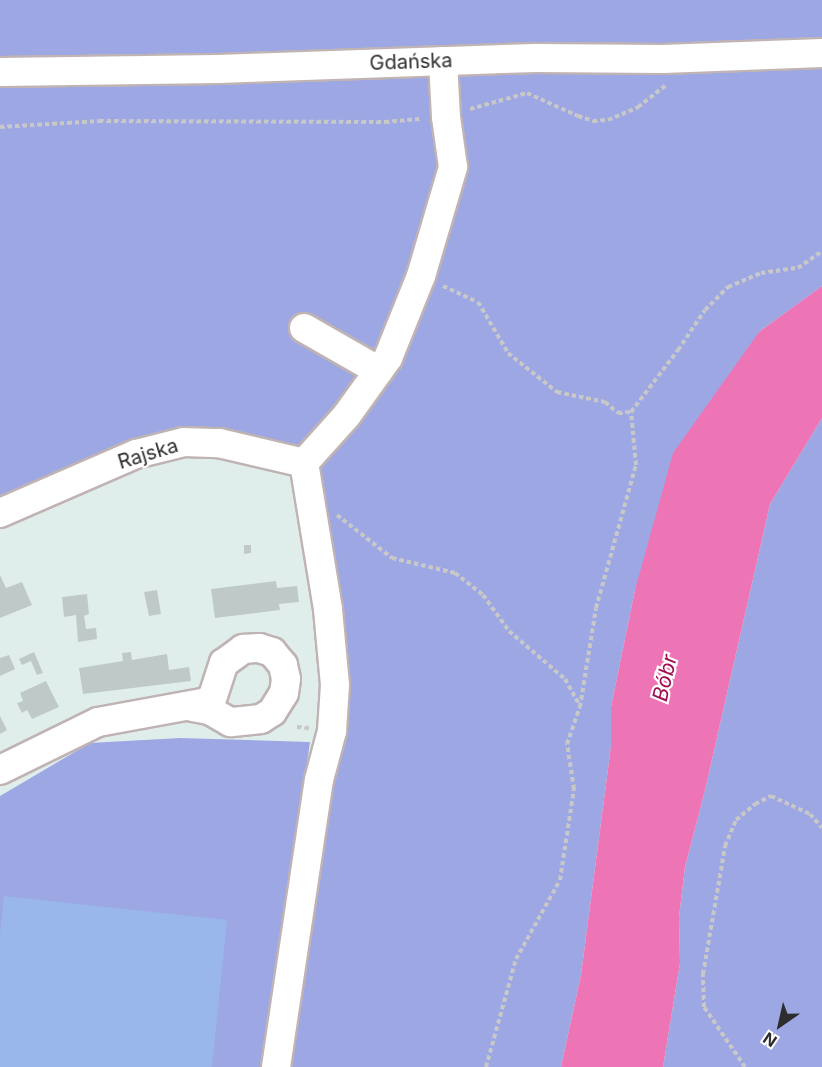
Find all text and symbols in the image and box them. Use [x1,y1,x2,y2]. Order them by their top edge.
street label: Gdańska [369,49,453,75]
street label: Rajska [115,434,181,474]
water label: Bóbr [647,652,683,704]
north arrow [750,995,810,1055]
text: N [759,1028,781,1052]

